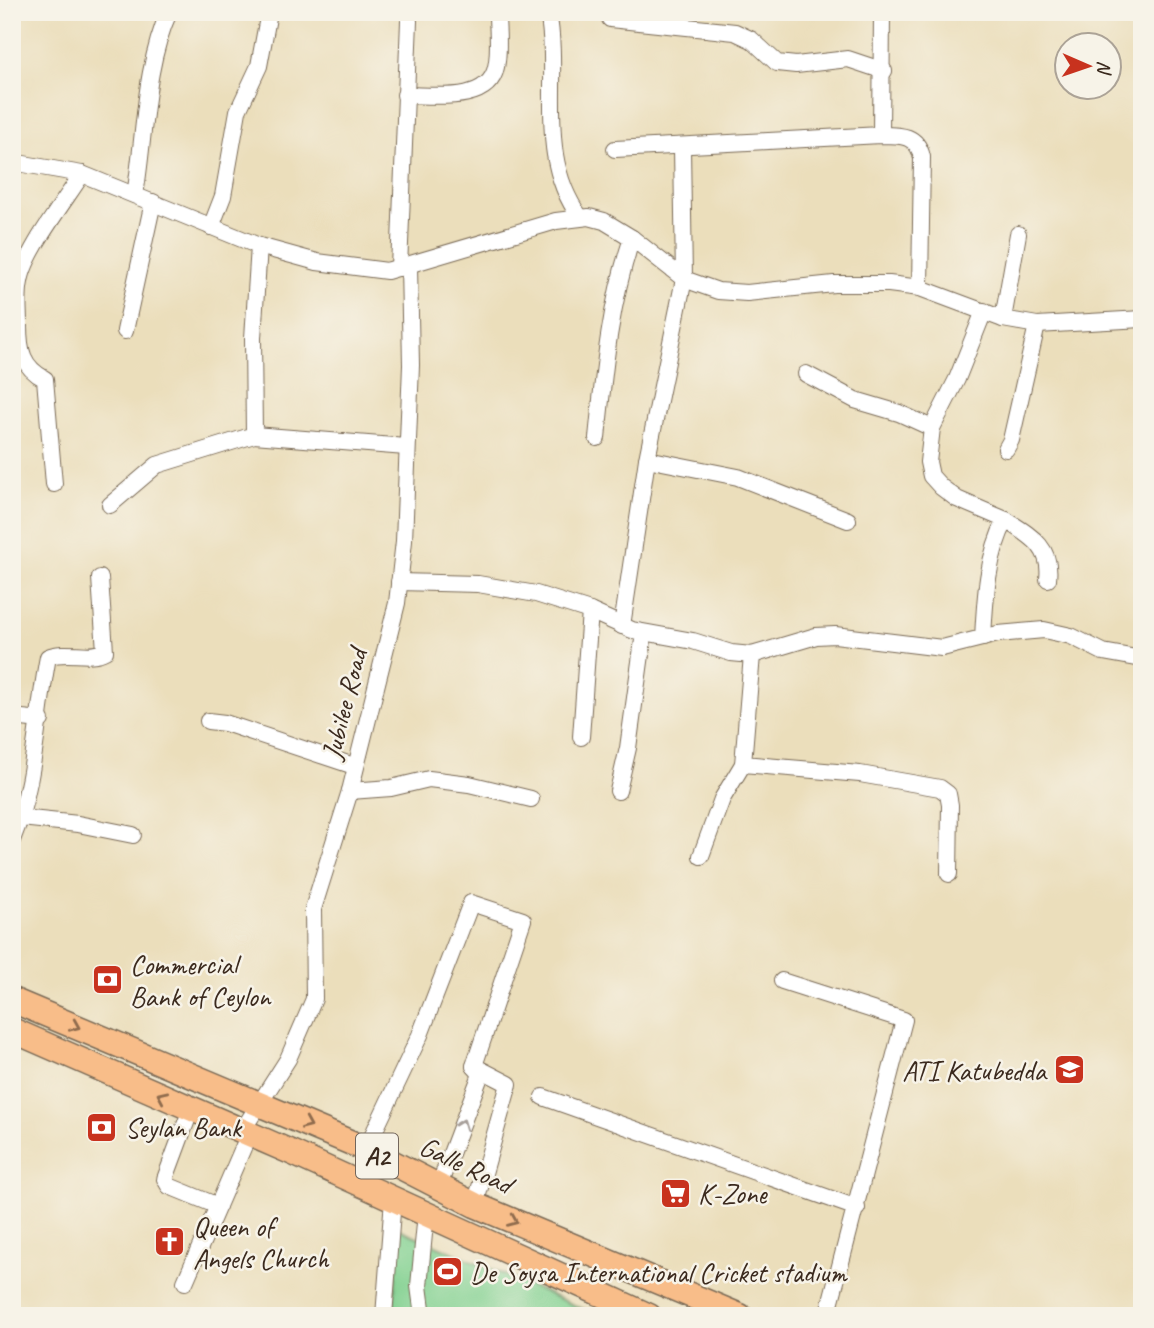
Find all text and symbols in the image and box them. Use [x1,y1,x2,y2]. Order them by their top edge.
north arrow [1052,32,1122,102]
text: N [1092,60,1116,76]
street label: Jubilee Road [313,641,376,765]
place label: Commercial Bank of Ceylon [130,947,272,1014]
bank icon: Commercial Bank of Ceylon [90,963,124,997]
one-way arrow [68,1018,80,1032]
place label: ATI Katubedda [902,1053,1048,1088]
school or university icon: ATI Katubedda [1052,1053,1086,1087]
one-way arrow [157,1090,170,1104]
bank icon: Seylan Bank [85,1110,119,1144]
place label: Seylan Bank [125,1110,243,1145]
one-way arrow [300,1116,312,1130]
one-way arrow [454,1118,468,1130]
street label: Galle Road [414,1128,522,1203]
road number: A2 [356,1134,398,1178]
supermarket icon: K-Zone [658,1176,692,1210]
place label: K-Zone [698,1176,768,1211]
place label: Queen of Angels Church [193,1209,330,1276]
one-way arrow [506,1213,518,1227]
church icon: Queen of Angels Church [153,1225,187,1259]
sports icon: De Soysa International Cricket stadium [430,1255,464,1289]
place label: De Soysa International Cricket stadium [470,1255,848,1290]

